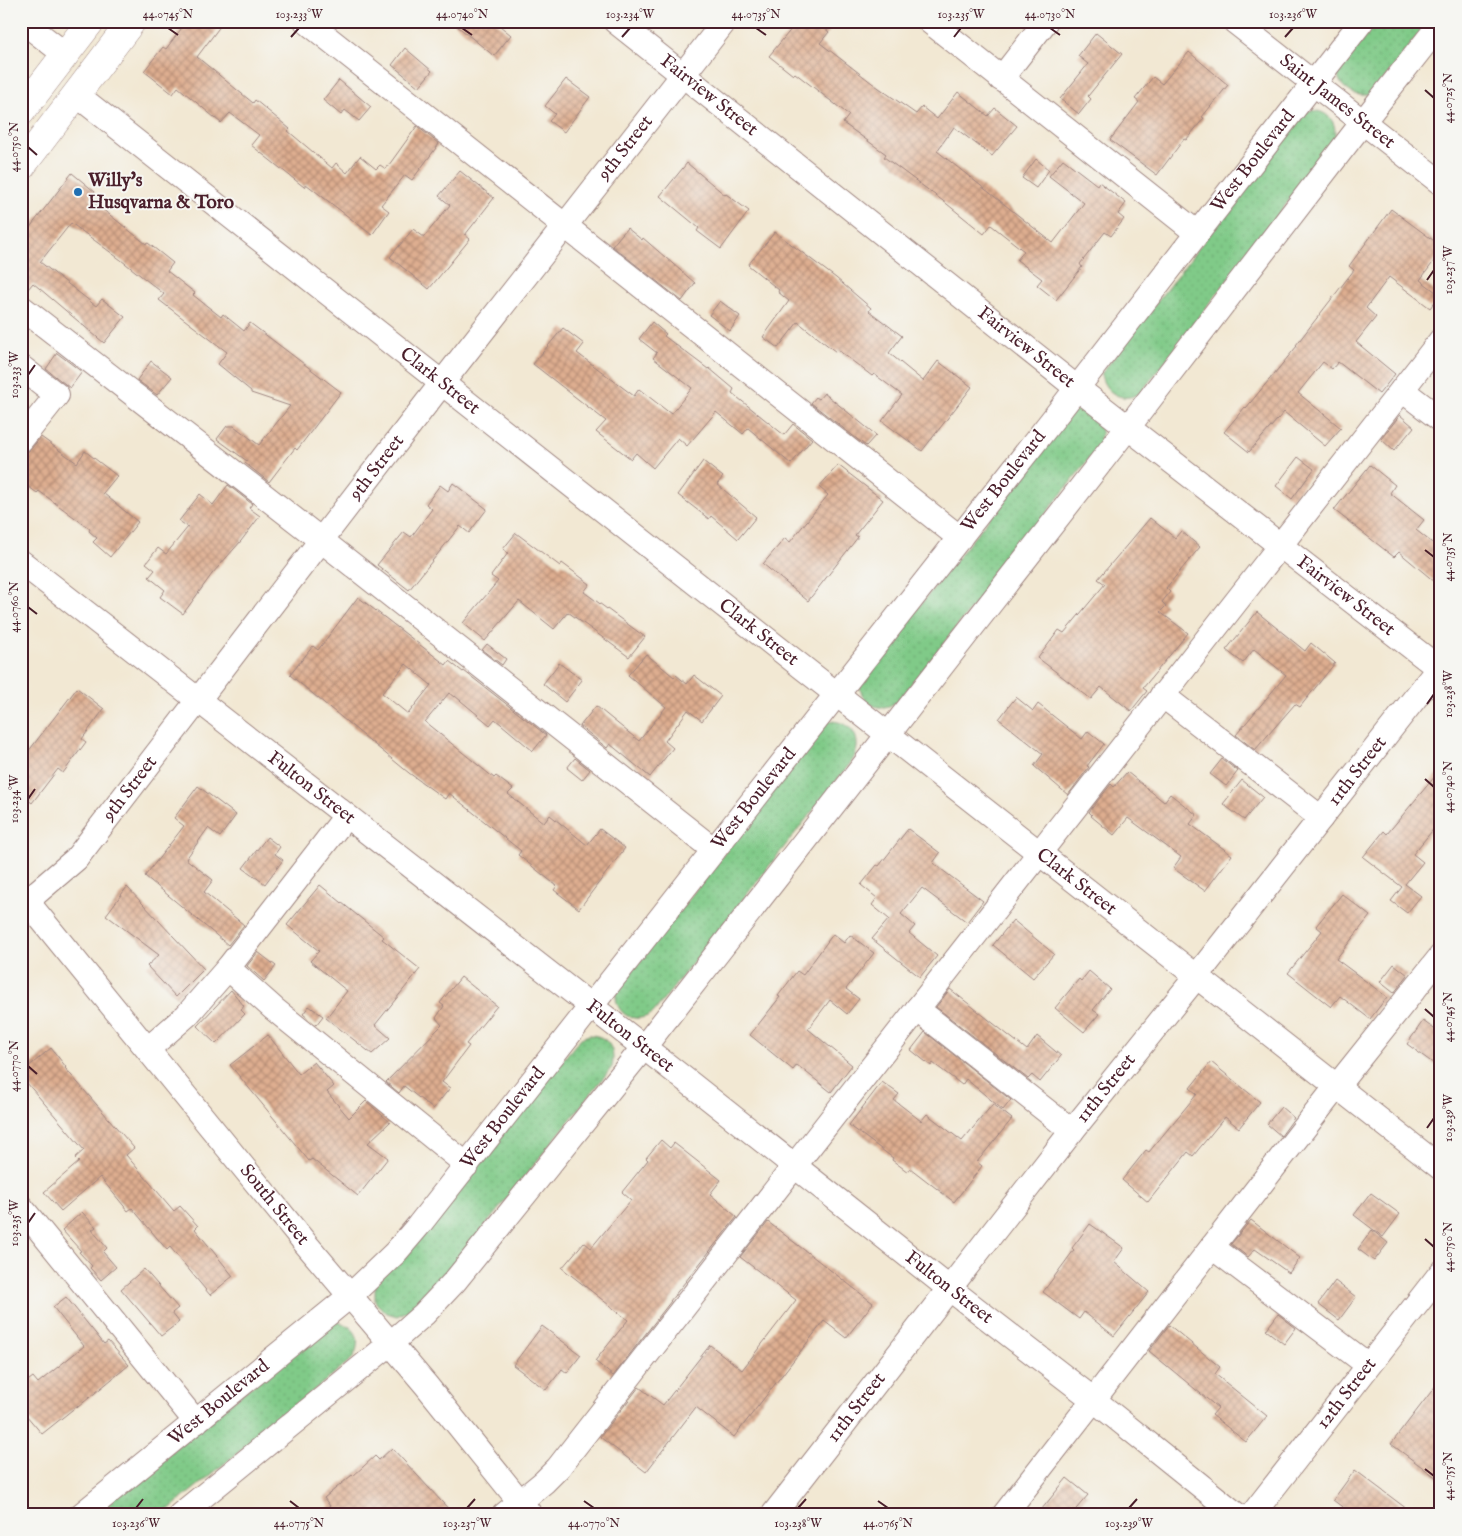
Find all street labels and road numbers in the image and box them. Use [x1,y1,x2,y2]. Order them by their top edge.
street label: Fairview Street [655,49,763,142]
street label: Saint James Street [1274,49,1400,155]
street label: West Boulevard [1206,104,1301,217]
street label: 9th Street [592,110,659,186]
street label: Fairview Street [972,301,1080,394]
street label: Clark Street [395,342,485,420]
street label: West Boulevard [956,425,1052,537]
street label: 9th Street [344,430,410,506]
street label: Fairview Street [1292,551,1400,642]
street label: Clark Street [713,594,804,672]
street label: 11th Street [1323,731,1393,811]
street label: West Boulevard [706,742,802,855]
street label: Fulton Street [262,746,361,830]
street label: 9th Street [97,751,163,827]
street label: Clark Street [1031,843,1122,921]
street label: Fulton Street [581,995,679,1079]
street label: 11th Street [1071,1049,1142,1128]
street label: West Boulevard [455,1061,551,1174]
street label: South Street [234,1159,315,1251]
street label: Fulton Street [900,1246,998,1330]
street label: 12th Street [1311,1353,1382,1434]
street label: West Boulevard [164,1354,275,1451]
street label: 11th Street [822,1367,892,1448]

